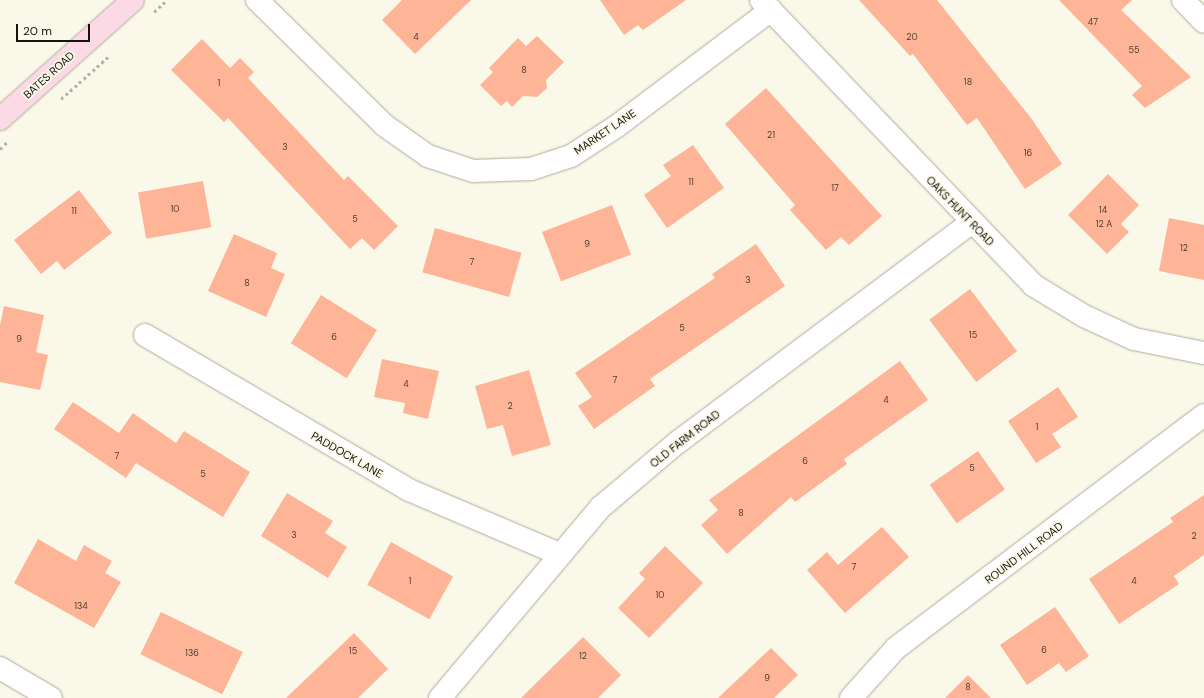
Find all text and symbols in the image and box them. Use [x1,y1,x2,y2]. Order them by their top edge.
scale bar [18,16,92,42]
house number: 47 [1088,17,1098,27]
text: 20 m [23,23,52,39]
house number: 4 [413,32,419,42]
house number: 20 [906,32,918,42]
house number: 55 [1129,45,1139,55]
street label: BATES ROAD [21,49,77,101]
house number: 8 [521,65,527,75]
house number: 18 [964,77,972,87]
house number: 1 [218,78,220,88]
street label: MARKET LANE [572,106,638,158]
house number: 21 [767,130,775,140]
house number: 3 [282,142,288,152]
house number: 16 [1024,148,1032,158]
street label: OAKS HUNT ROAD [923,173,997,249]
house number: 11 [688,177,694,187]
house number: 17 [831,183,839,193]
house number: 10 [171,204,179,214]
house number: 14 [1099,205,1107,215]
house number: 11 [71,206,77,216]
house number: 5 [352,214,358,224]
house number: 12 A [1096,219,1112,229]
house number: 9 [584,239,590,249]
house number: 12 [1180,243,1188,253]
house number: 7 [470,257,474,267]
house number: 3 [745,275,751,285]
house number: 8 [244,278,250,288]
house number: 5 [679,323,685,333]
house number: 15 [969,330,977,340]
house number: 6 [331,332,337,342]
house number: 9 [16,334,22,344]
house number: 7 [613,375,617,385]
house number: 4 [403,379,409,389]
house number: 4 [883,395,889,405]
house number: 2 [507,401,513,411]
street label: OLD FARM ROAD [647,408,723,470]
house number: 1 [1036,422,1038,432]
street label: PADDOCK LANE [309,429,385,481]
house number: 7 [115,451,119,461]
house number: 6 [802,456,808,466]
house number: 5 [969,463,975,473]
house number: 5 [200,469,206,479]
house number: 8 [738,508,744,518]
street label: ROUND HILL ROAD [982,519,1066,587]
house number: 3 [291,530,297,540]
house number: 2 [1191,531,1197,541]
house number: 7 [852,562,856,572]
house number: 1 [409,576,411,586]
house number: 4 [1131,576,1137,586]
house number: 10 [656,590,664,600]
house number: 134 [74,601,88,611]
house number: 6 [1041,645,1047,655]
house number: 15 [349,646,357,656]
house number: 136 [185,648,199,658]
house number: 12 [579,651,587,661]
house number: 9 [764,673,770,683]
house number: 8 [965,682,971,692]

